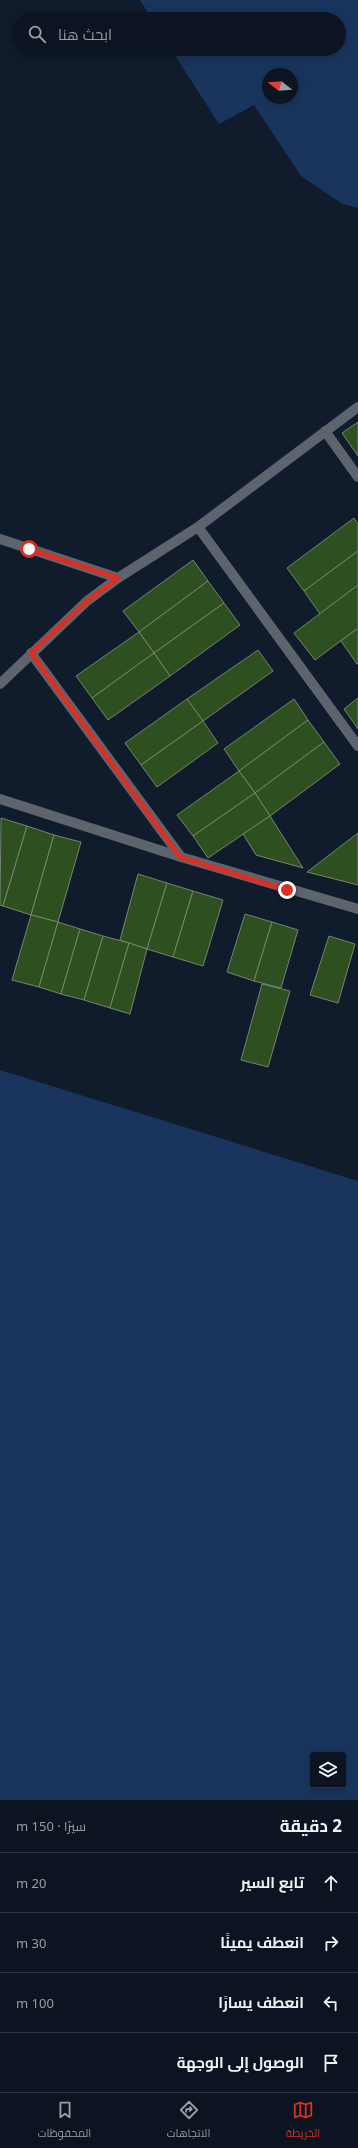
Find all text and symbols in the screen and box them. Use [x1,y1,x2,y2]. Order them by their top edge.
search box [12,12,346,56]
icon: search [26,23,48,45]
text: ابحث هنا [58,24,112,44]
north arrow [262,68,298,104]
route start [20,540,38,558]
route end [278,881,296,899]
map controls [310,1752,346,1788]
button: layers [310,1752,346,1788]
text: 2 دقيقة [280,1814,342,1837]
text: سيرًا · 150 m [16,1817,86,1835]
text: تابع السير [240,1872,304,1892]
icon: ahead [320,1872,342,1894]
text: 20 m [16,1874,46,1892]
text: انعطف يمينًا [220,1932,304,1952]
icon: right [320,1932,342,1954]
text: 30 m [16,1934,46,1952]
text: انعطف يسارًا [218,1992,304,2012]
icon: left [320,1992,342,2014]
text: 100 m [16,1994,54,2012]
text: الوصول إلى الوجهة [177,2052,304,2072]
icon: arrive [320,2052,342,2074]
tab: المحفوظات [38,2099,91,2143]
tab: الاتجاهات [167,2099,210,2143]
tab: الخريطة [286,2099,320,2143]

